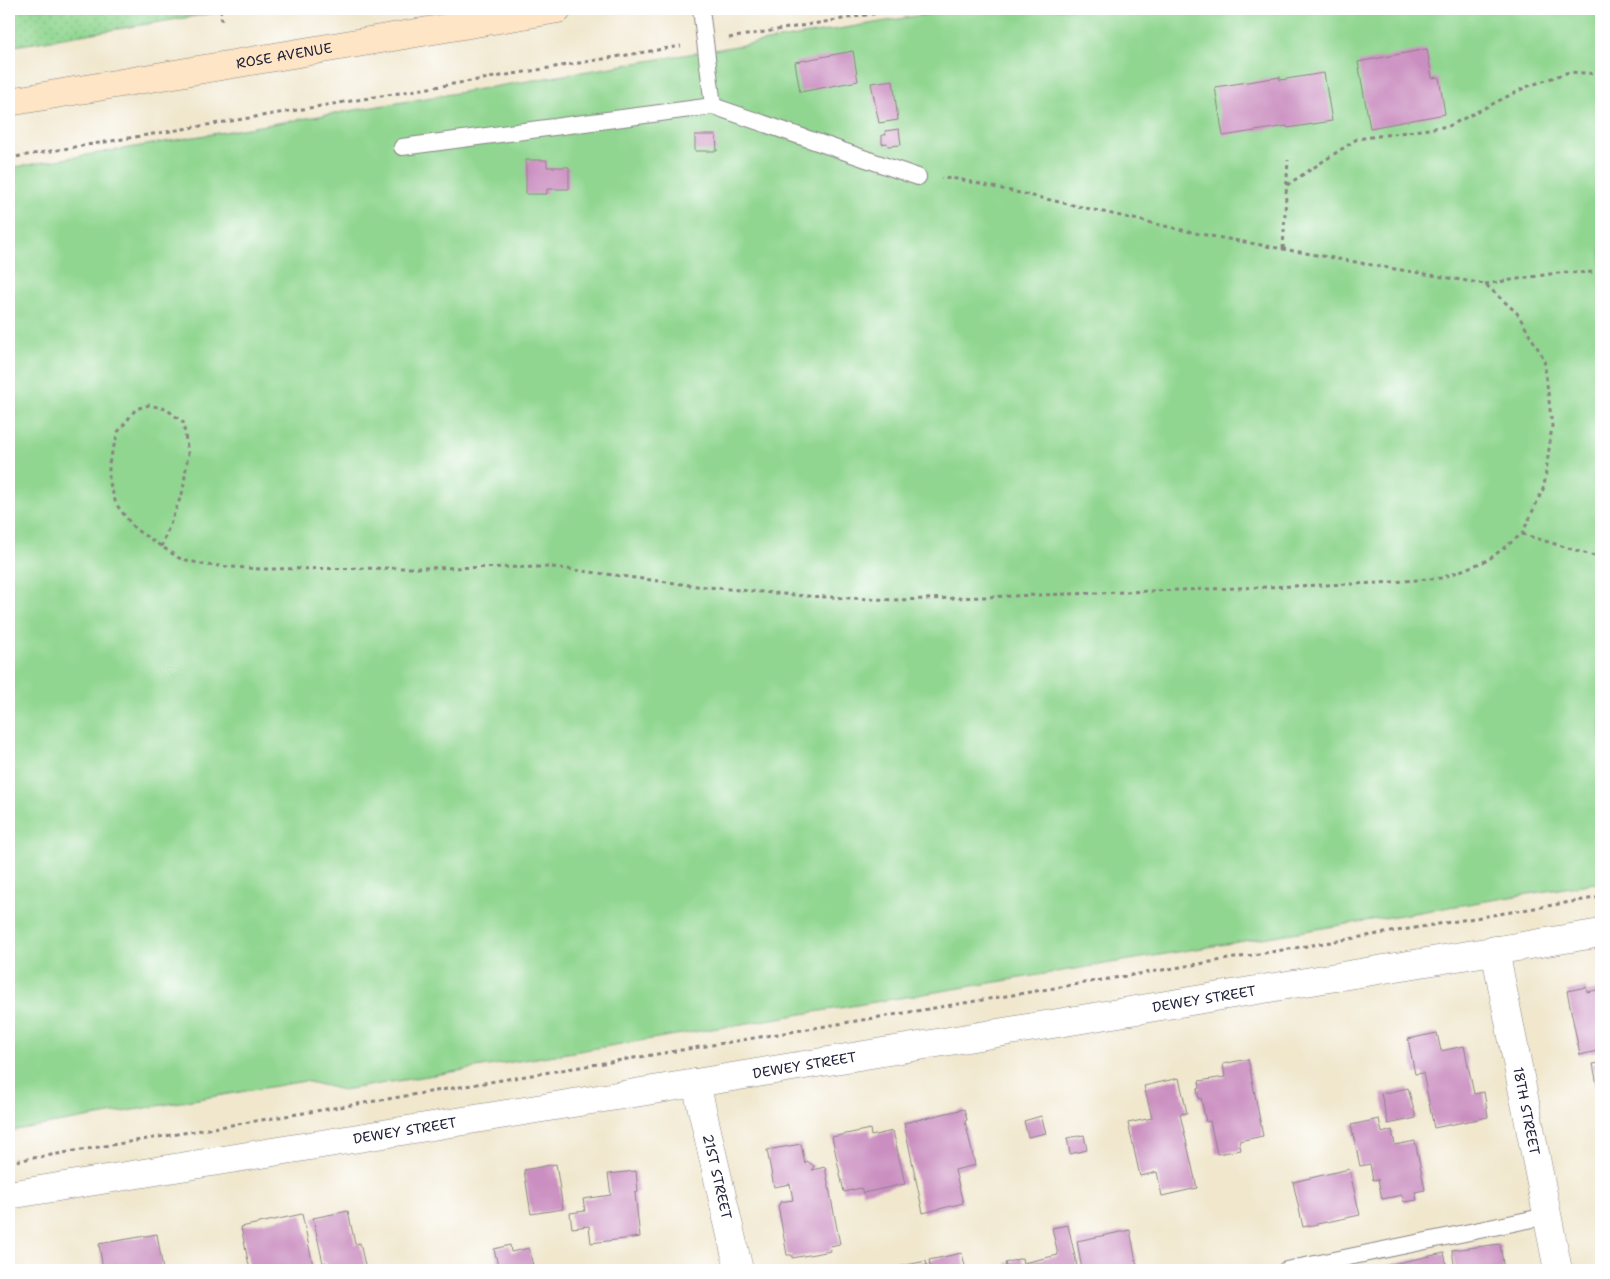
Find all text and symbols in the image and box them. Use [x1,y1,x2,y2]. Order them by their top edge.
street label: ROSE AVENUE [235,38,334,72]
street label: DEWEY STREET [1151,981,1257,1016]
street label: DEWEY STREET [751,1048,858,1082]
street label: 18TH STREET [1509,1065,1544,1157]
street label: DEWEY STREET [352,1113,458,1148]
street label: 21ST STREET [699,1132,736,1221]

